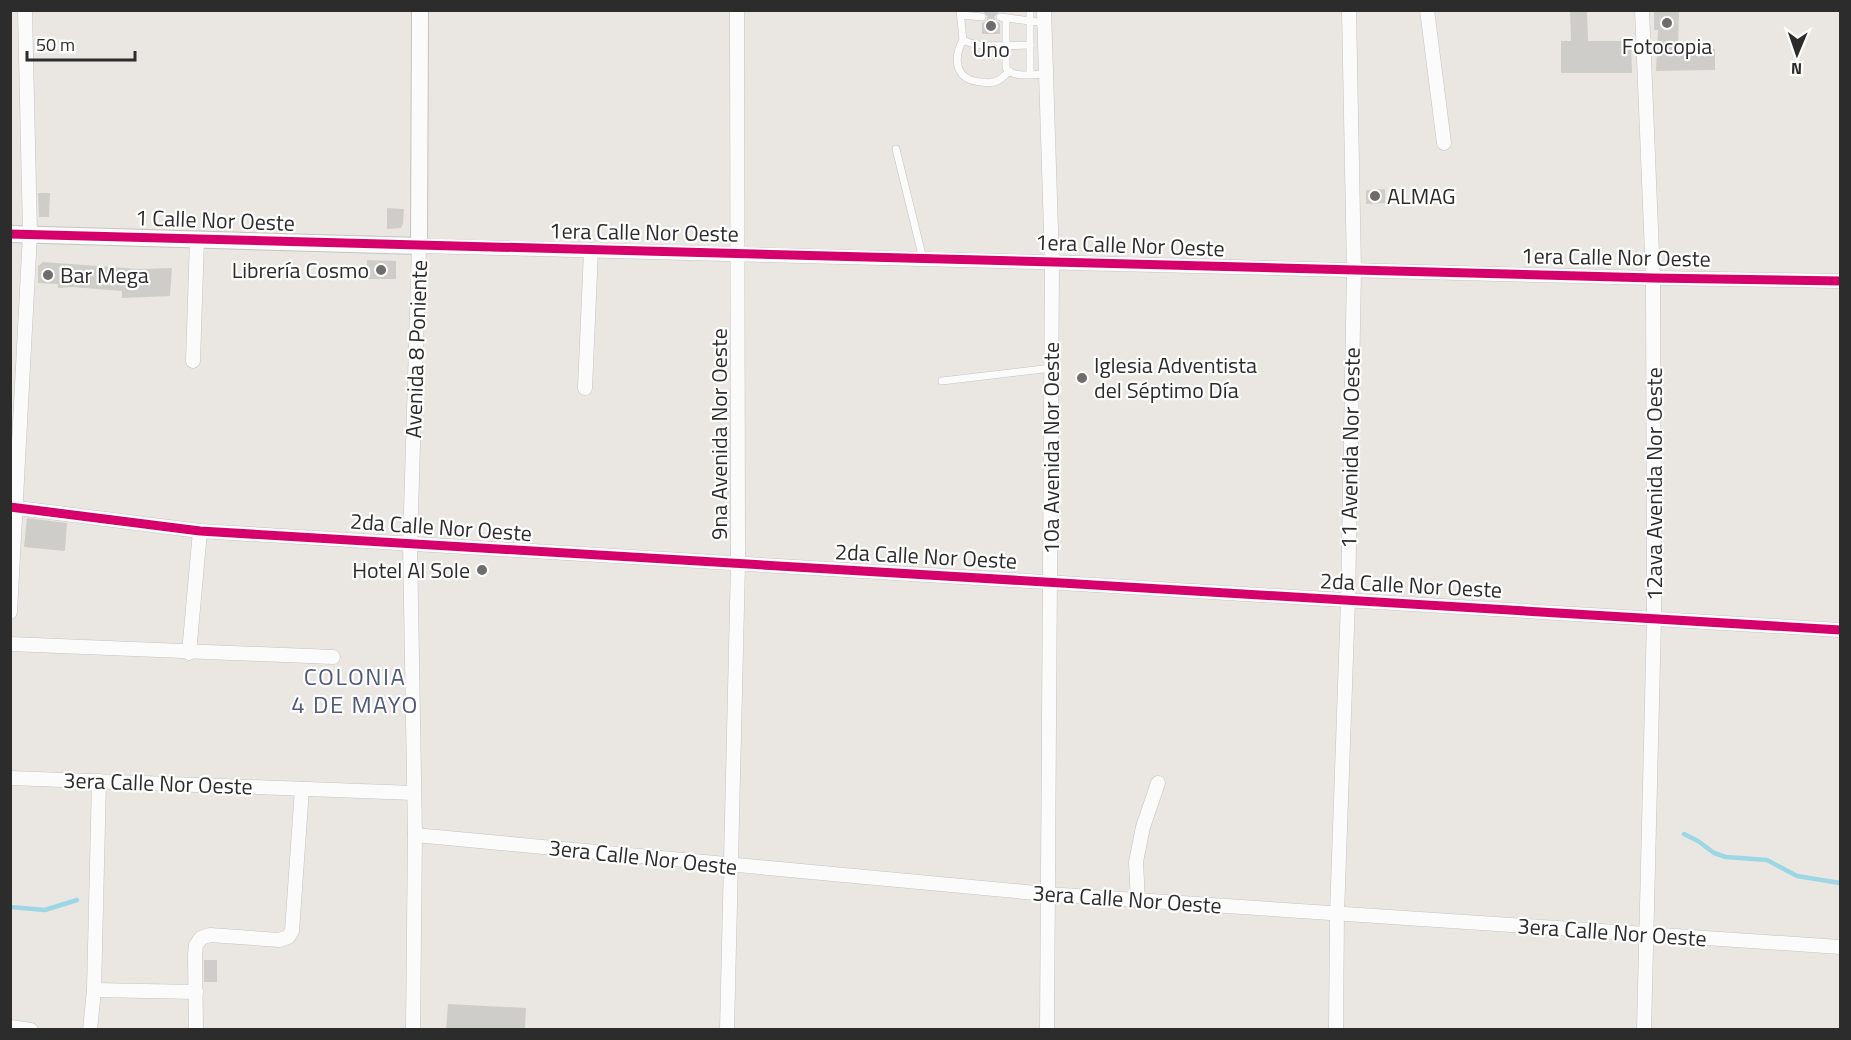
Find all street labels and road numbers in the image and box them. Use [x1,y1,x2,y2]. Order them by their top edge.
street label: 1 Calle Nor Oeste [135,200,295,240]
street label: 1era Calle Nor Oeste [549,213,739,251]
street label: 1era Calle Nor Oeste [1035,225,1225,265]
street label: 1era Calle Nor Oeste [1521,238,1711,276]
street label: Avenida 8 Poniente [396,259,436,439]
street label: 9na Avenida Nor Oeste [702,328,736,540]
street label: 10a Avenida Nor Oeste [1034,342,1068,554]
street label: 11 Avenida Nor Oeste [1331,347,1369,549]
street label: 12ava Avenida Nor Oeste [1637,367,1671,601]
street label: 2da Calle Nor Oeste [349,504,533,550]
street label: 2da Calle Nor Oeste [834,534,1018,578]
street label: 2da Calle Nor Oeste [1319,563,1503,607]
street label: 3era Calle Nor Oeste [63,763,253,803]
street label: 3era Calle Nor Oeste [547,830,739,884]
street label: 3era Calle Nor Oeste [1031,875,1223,923]
street label: 3era Calle Nor Oeste [1516,908,1708,956]

